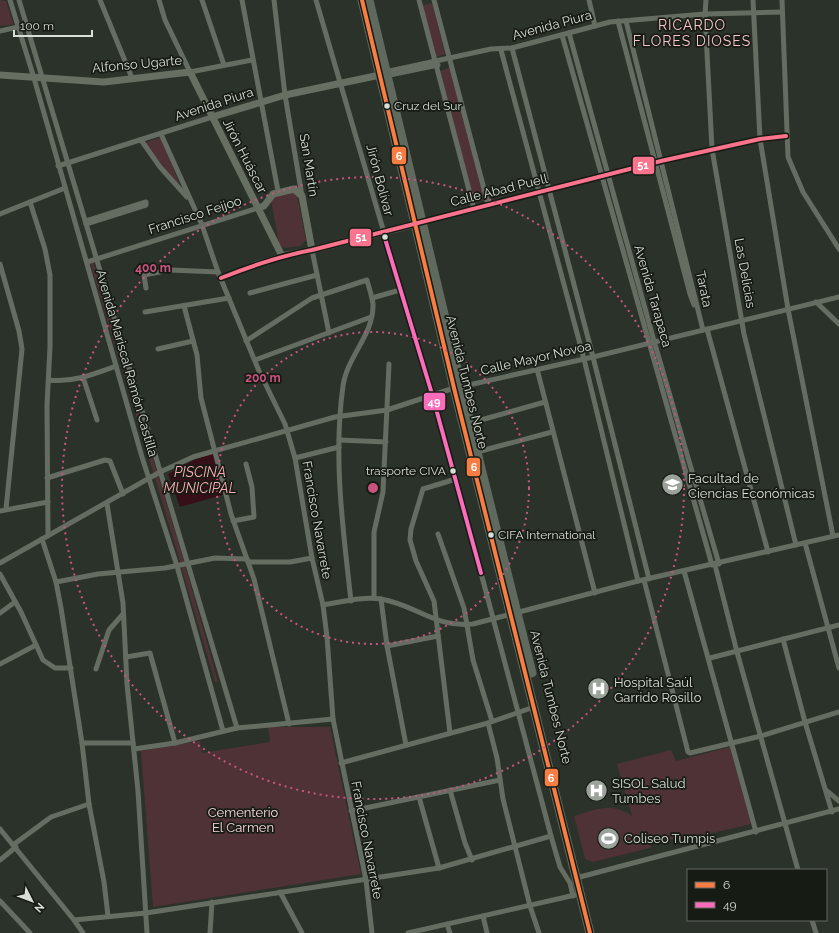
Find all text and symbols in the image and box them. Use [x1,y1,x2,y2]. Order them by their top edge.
street label: Avenida Piura [511,7,593,43]
scale bar [14,12,92,38]
district label: RICARDO FLORES DIOSES [633,17,751,49]
text: 100 m [20,19,54,33]
street label: Alfonso Ugarte [91,53,183,75]
street label: Avenida Piura [173,84,255,124]
place label: Cruz del Sur [394,99,462,113]
marker: Cruz del Sur [382,101,392,111]
street label: Jirón Huáscar [220,116,270,196]
street label: San Martín [297,132,321,198]
street label: Jirón Bolívar [363,143,397,218]
line badge: 6 [391,146,407,165]
text: 6 [396,150,403,163]
line badge: 51 [632,156,655,175]
text: 51 [637,159,649,172]
street label: Calle Abad Puell [449,171,549,209]
street label: Francisco Feijoo [147,193,244,237]
line badge: 51 [349,228,372,247]
text: 51 [355,231,367,244]
unlabelled marker [380,232,390,242]
street label: Las Delicias [731,237,759,309]
street label: Avenida Tarapaca [631,243,675,349]
text: 400 m [135,261,171,275]
street label: Avenida Mariscal Ramón Castilla [93,268,161,458]
street label: Tarata [693,270,715,308]
street label: Avenida Tumbes Norte [443,314,491,451]
street label: Calle Mayor Novoa [479,338,593,378]
text: 200 m [245,371,281,385]
line badge: 49 [423,392,446,411]
text: 49 [428,396,441,409]
line badge: 6 [466,457,481,477]
street label: Francisco Navarrete [299,460,335,581]
text: 6 [471,461,478,474]
water label: PISCINA MUNICIPAL [164,464,236,496]
place label: trasporte CIVA [366,464,446,478]
marker: trasporte CIVA [448,466,458,476]
place label: Facultad de Ciencias Económicas [688,471,815,501]
school or university icon: Facultad de Ciencias Económicas [660,472,686,498]
centre of rings [366,481,380,495]
place label: CIFA International [498,528,596,542]
marker: CIFA International [486,530,496,540]
street label: Avenida Tumbes Norte [527,629,575,766]
place label: Hospital Saúl Garrido Rosillo [614,675,702,705]
hospital icon: Hospital Saúl Garrido Rosillo [586,676,612,702]
line badge: 6 [544,768,559,787]
text: 6 [548,772,555,785]
place label: SISOL Salud Tumbes [612,776,686,806]
hospital icon: SISOL Salud Tumbes [584,777,610,803]
street label: Francisco Navarrete [348,780,386,901]
park label: Cementerio El Carmen [208,805,279,835]
sports icon: Coliseo Tumpis [596,825,622,851]
place label: Coliseo Tumpis [624,831,715,846]
legend [687,869,827,921]
text: 6 [723,878,730,892]
north arrow [12,881,52,921]
text: 49 [723,898,737,912]
text: N [31,900,47,915]

